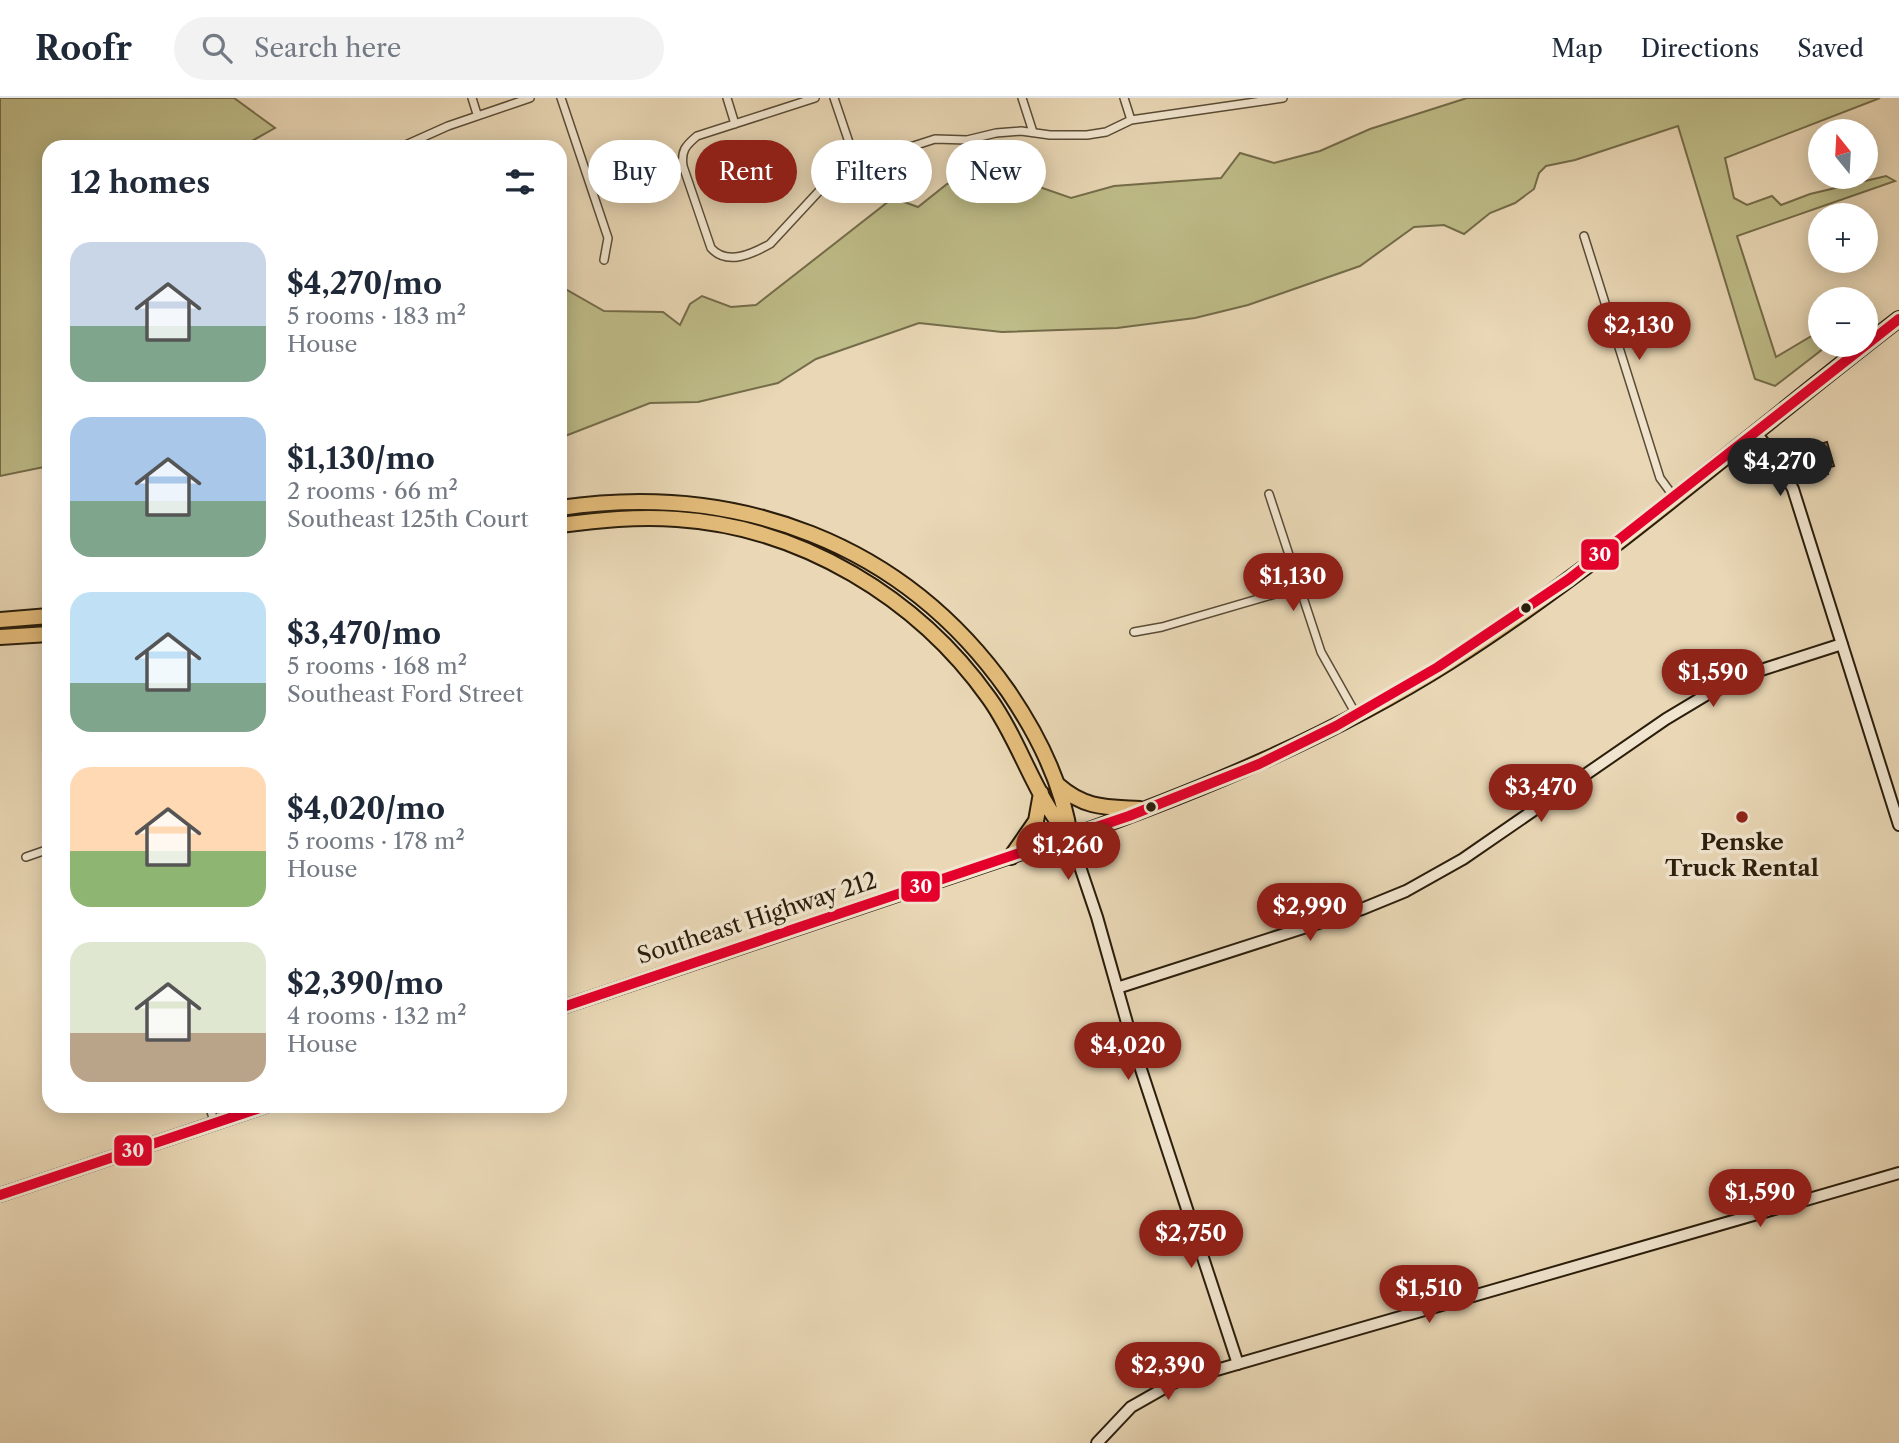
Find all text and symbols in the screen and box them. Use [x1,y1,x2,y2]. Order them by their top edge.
search box [174,17,664,80]
text: Roofr [35,28,132,69]
icon: search [198,29,236,67]
text: Search here [254,32,401,64]
text: Map [1551,34,1603,63]
text: Directions [1641,34,1759,63]
text: Saved [1797,34,1864,63]
north arrow [1808,119,1878,189]
map controls [1808,119,1878,357]
chip: Buy [588,140,681,203]
chip: Rent [695,140,797,203]
chip: Filters [811,140,932,203]
chip: New [946,140,1046,203]
icon: filters [501,163,539,201]
text: 12 homes [70,164,210,201]
button: + [1808,203,1878,273]
text: $4,270/mo [287,265,442,302]
icon: home [126,270,210,354]
button: − [1808,287,1878,357]
text: 5 rooms · 183 m² [287,302,466,330]
pin: $2,130 [1582,302,1696,362]
text: $2,130 [1604,311,1674,339]
text: House [287,330,357,358]
pin: $4,270 [1723,438,1837,498]
text: $1,130/mo [287,440,435,477]
icon: home [126,445,210,529]
text: $4,270 [1743,447,1817,475]
text: 2 rooms · 66 m² [287,477,458,505]
text: Southeast 125th Court [287,505,529,533]
line badge: 30 [1580,538,1620,571]
text: 30 [1589,543,1611,566]
pin: $1,130 [1236,554,1350,613]
text: $1,130 [1259,562,1327,590]
unlabelled marker [1519,601,1533,615]
text: $3,470/mo [287,615,441,652]
icon: home [126,620,210,704]
pin: $1,590 [1656,650,1770,709]
text: 5 rooms · 168 m² [287,652,467,680]
text: $1,590 [1678,658,1748,686]
text: Southeast Ford Street [287,680,524,708]
pin: $3,470 [1484,764,1598,824]
text: $3,470 [1505,773,1577,801]
text: $4,020/mo [287,790,445,827]
icon: home [126,795,210,879]
unlabelled marker [1144,800,1158,814]
marker: Penske Truck Rental [1734,809,1750,825]
pin: $1,260 [1011,822,1125,882]
text: 5 rooms · 178 m² [287,827,465,855]
place label: Penske Truck Rental [1665,828,1819,882]
text: $1,260 [1032,831,1104,859]
text: House [287,855,357,883]
street label: Southeast Highway 212 [633,866,881,970]
line badge: 30 [900,870,941,903]
text: 30 [910,875,932,898]
pin: $2,990 [1253,884,1367,943]
text: $2,990 [1273,892,1347,920]
text: $2,390/mo [287,965,443,1002]
icon: home [126,970,210,1054]
text: 4 rooms · 132 m² [287,1002,467,1030]
pin: $4,020 [1071,1023,1185,1082]
text: House [287,1030,357,1058]
text: $4,020 [1090,1031,1166,1059]
line badge: 30 [113,1134,153,1167]
text: 30 [122,1139,144,1162]
pin: $1,590 [1703,1170,1817,1229]
text: $1,590 [1725,1178,1795,1206]
pin: $2,750 [1134,1210,1248,1270]
text: $2,750 [1155,1219,1227,1247]
pin: $1,510 [1372,1266,1486,1325]
text: $1,510 [1395,1274,1463,1302]
pin: $2,390 [1111,1342,1225,1402]
text: $2,390 [1131,1351,1205,1379]

